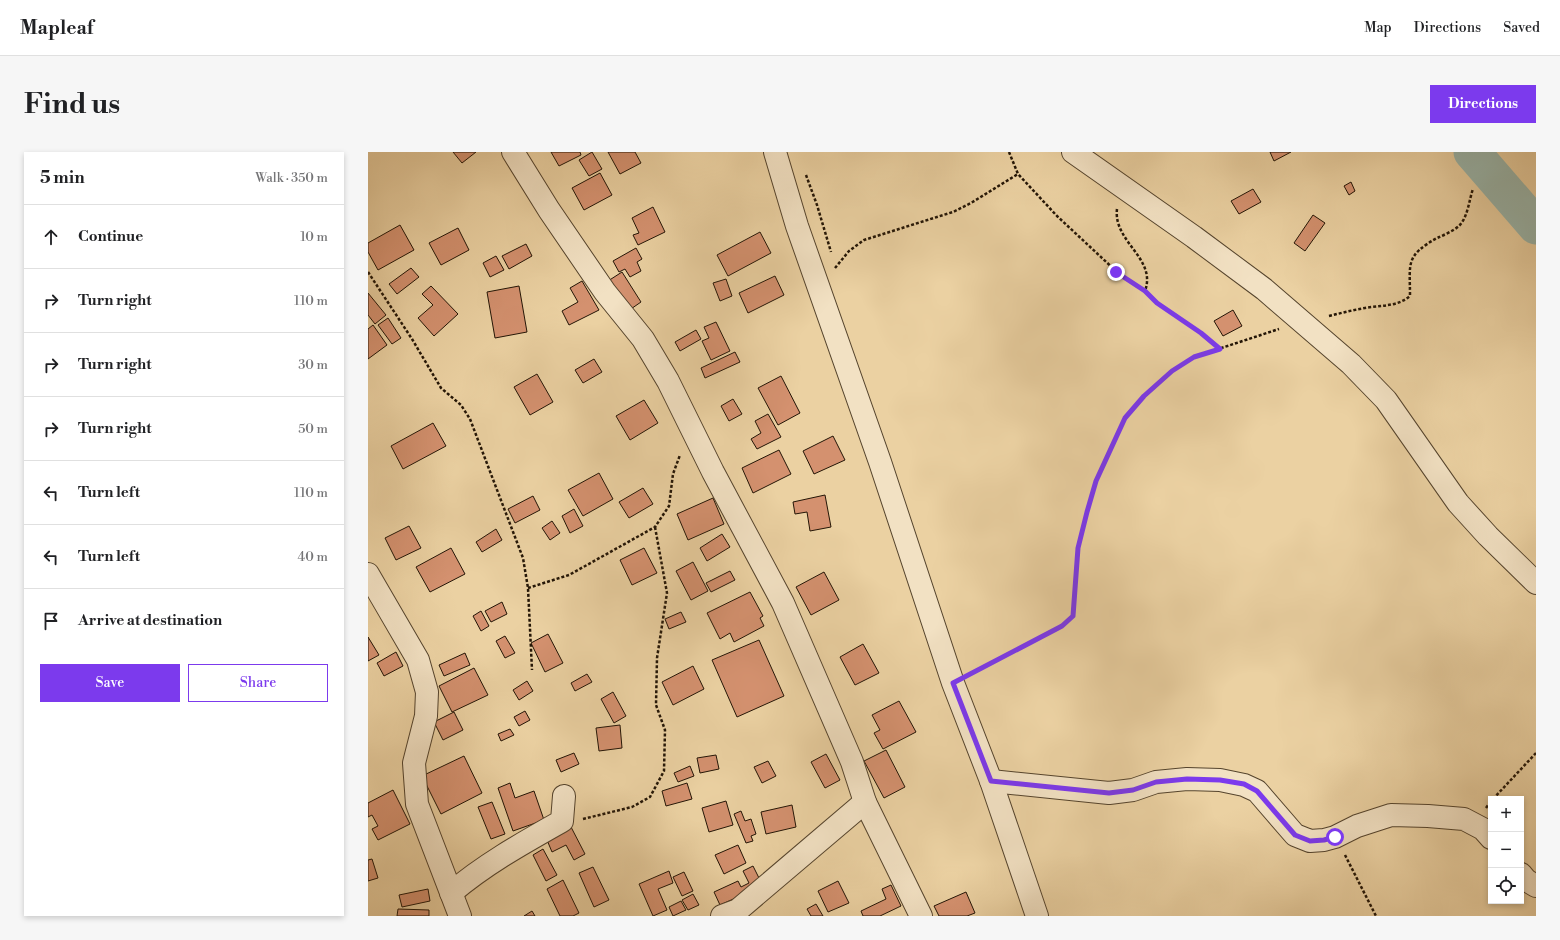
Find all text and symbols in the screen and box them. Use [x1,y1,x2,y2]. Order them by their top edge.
text: Mapleaf [20,16,93,40]
text: Map [1364,19,1392,37]
text: Directions [1414,19,1481,37]
text: Saved [1503,19,1540,37]
button: Directions [1430,85,1536,123]
text: Find us [24,87,120,122]
text: 5 min [40,167,85,189]
text: Walk · 350 m [255,170,328,186]
icon: ahead [40,226,62,248]
text: Continue [78,227,143,246]
text: 10 m [300,229,328,245]
route end [1107,263,1125,281]
icon: right [40,290,62,312]
text: Turn right [78,291,152,310]
text: 110 m [294,293,328,309]
icon: right [40,354,62,376]
text: Turn right [78,355,152,374]
text: 30 m [298,357,328,373]
icon: right [40,418,62,440]
text: Turn right [78,419,152,438]
text: 50 m [298,421,328,437]
icon: left [40,482,62,504]
text: Turn left [78,483,140,502]
text: 110 m [294,485,328,501]
icon: left [40,546,62,568]
text: Turn left [78,547,140,566]
text: 40 m [298,549,328,565]
icon: arrive [40,610,62,632]
text: Arrive at destination [78,611,222,630]
button: Save [40,664,180,702]
button: Share [188,664,328,702]
map controls [1488,796,1524,904]
button: + [1488,796,1524,832]
route start [1326,828,1344,846]
button: − [1488,832,1524,868]
button: locate [1488,868,1524,904]

